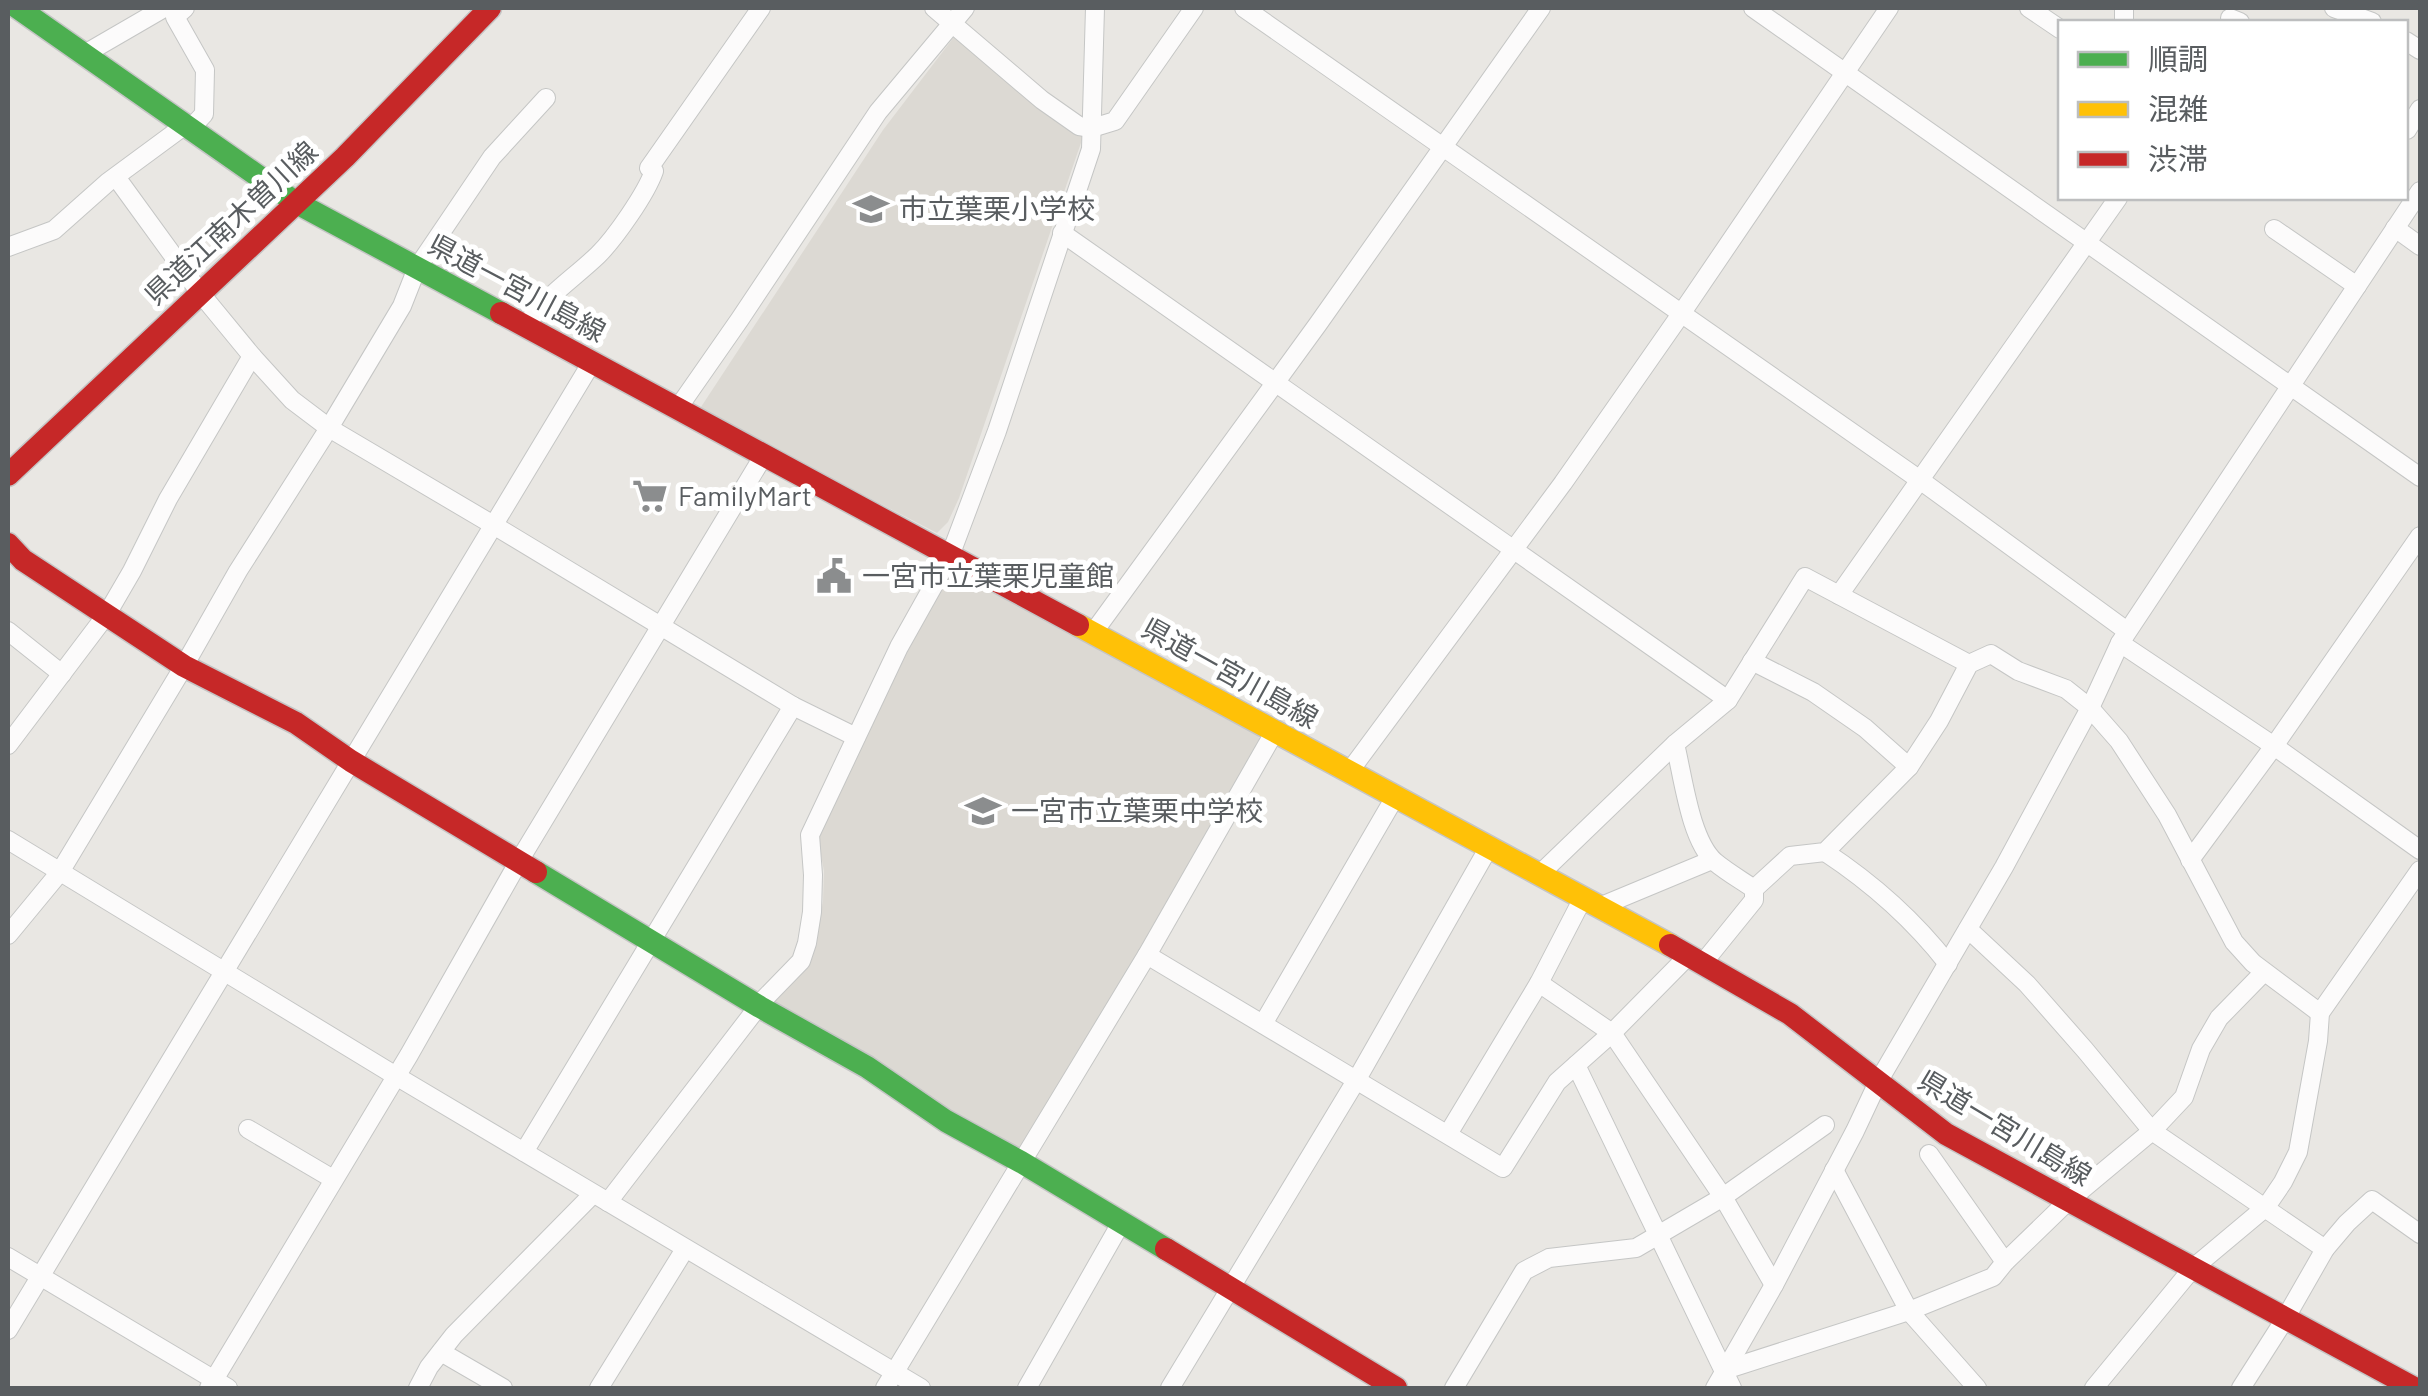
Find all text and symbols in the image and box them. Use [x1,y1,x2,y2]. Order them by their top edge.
legend [2058,20,2408,200]
text: 順調 [2148,40,2208,76]
text: 混雑 [2148,90,2208,126]
street label: 県道江南木曽川線 [137,133,324,311]
text: 渋滞 [2148,140,2208,176]
school or university icon: 市立葉栗小学校 [852,190,890,228]
place label: 市立葉栗小学校 [899,191,1095,225]
street label: 県道一宮川島線 [423,226,612,348]
supermarket icon: FamilyMart [631,477,669,515]
place label: FamilyMart [678,478,812,512]
public building icon: 一宮市立葉栗児童館 [815,557,853,595]
place label: 一宮市立葉栗児童館 [862,558,1114,592]
street label: 県道一宮川島線 [1137,610,1324,735]
school or university icon: 一宮市立葉栗中学校 [964,792,1002,830]
place label: 一宮市立葉栗中学校 [1011,793,1263,827]
street label: 県道一宮川島線 [1913,1062,2098,1192]

